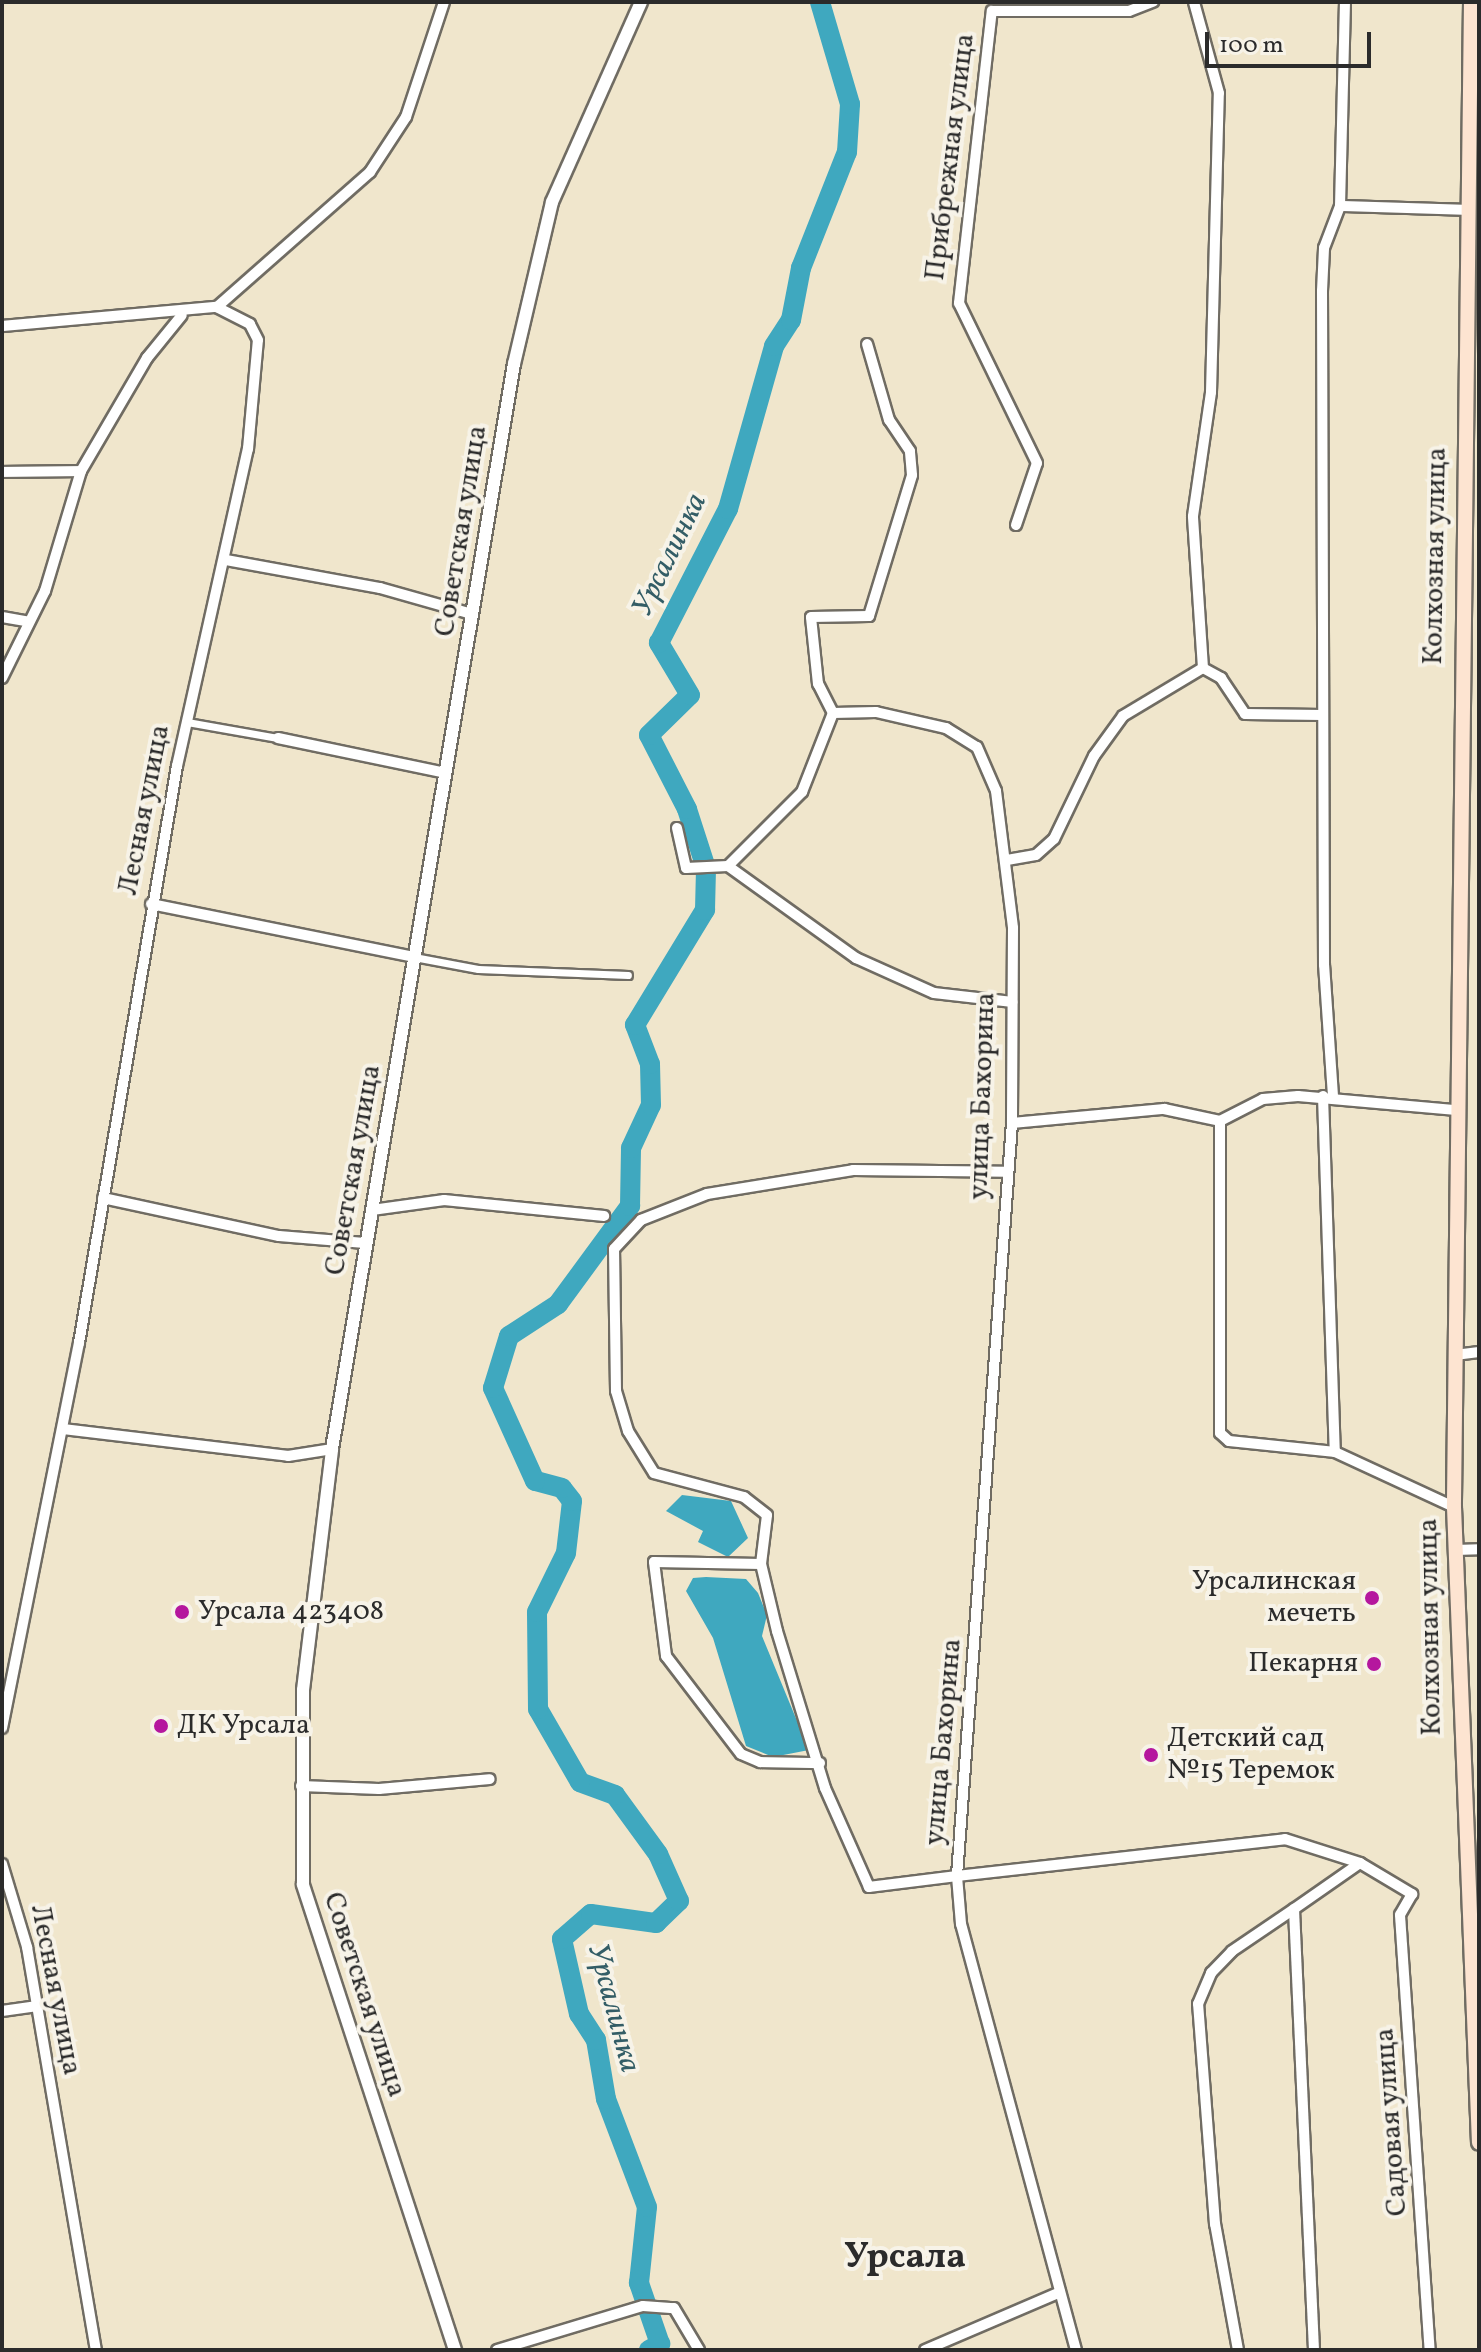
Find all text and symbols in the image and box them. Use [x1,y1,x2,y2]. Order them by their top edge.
scale bar [1209,16,1375,66]
text: 100 m [1219,29,1284,63]
street label: Прибрежная улица [919,31,983,283]
street label: Советская улица [429,423,495,639]
street label: Колхозная улица [1417,447,1455,665]
water label: Урсалинка [625,488,715,622]
street label: Лесная улица [112,721,178,899]
street label: улица Бахорина [963,992,1003,1200]
street label: Советская улица [319,1062,389,1278]
street label: Колхозная улица [1412,1518,1450,1736]
place label: Урсалинская мечеть [1192,1565,1356,1631]
marker: Урсалинская мечеть [1363,1589,1381,1607]
place label: Урсала 423408 [198,1595,384,1629]
marker: Урсала 423408 [173,1603,191,1621]
street label: улица Бахорина [918,1637,970,1847]
place label: Пекарня [1248,1647,1358,1681]
marker: Пекарня [1365,1655,1383,1673]
place label: ДК Урсала [177,1709,310,1743]
marker: ДК Урсала [152,1717,170,1735]
place label: Детский сад №15 Теремок [1167,1722,1336,1788]
marker: Детский сад №15 Теремок [1142,1746,1160,1764]
street label: Советская улица [315,1888,413,2102]
street label: Лесная улица [22,1901,88,2079]
water label: Урсалинка [579,1940,647,2076]
street label: Садовая улица [1369,2026,1415,2218]
district label: Урсала [844,2237,966,2281]

